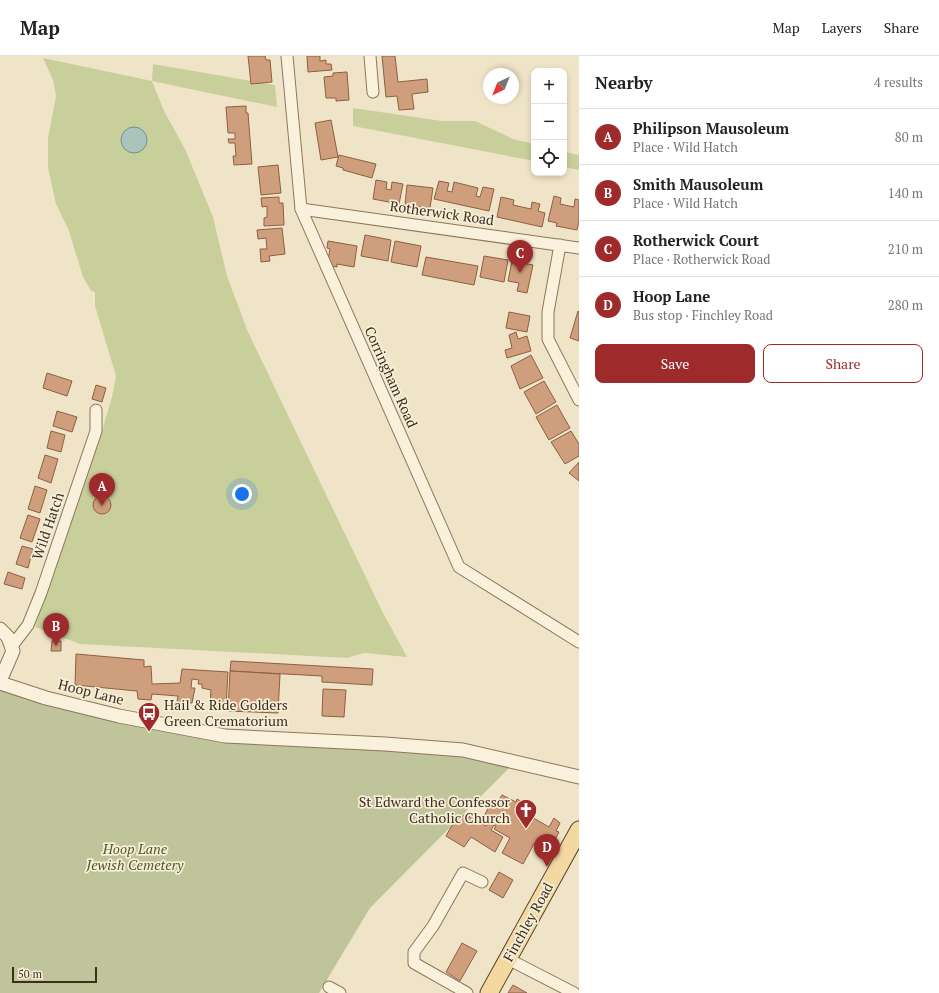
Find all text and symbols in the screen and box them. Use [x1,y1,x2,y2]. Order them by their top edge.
text: Map [20,15,60,40]
text: Map [773,18,800,37]
text: Layers [822,18,862,37]
text: Share [884,18,919,37]
north arrow [483,68,519,104]
map controls [531,68,567,176]
button: + [531,68,567,104]
text: Nearby [595,71,653,94]
text: 4 results [874,73,923,91]
button: − [531,104,567,140]
text: Philipson Mausoleum [633,118,789,138]
text: A [603,128,613,146]
text: 80 m [895,128,923,146]
text: Place · Wild Hatch [633,138,738,156]
button: locate [531,140,567,176]
text: Smith Mausoleum [633,174,763,194]
text: B [604,184,612,202]
text: 140 m [888,184,923,202]
text: Place · Wild Hatch [633,194,738,212]
street label: Rotherwick Road [389,196,496,229]
text: Rotherwick Court [633,230,759,250]
pin: C [507,240,533,273]
text: C [604,240,612,258]
text: 210 m [888,240,923,258]
text: Place · Rotherwick Road [633,250,771,268]
text: Hoop Lane [633,286,710,306]
text: D [603,296,613,314]
text: 280 m [888,296,923,314]
text: Bus stop · Finchley Road [633,306,773,324]
street label: Corringham Road [361,323,422,431]
button: Save [595,344,755,383]
button: Share [763,344,923,383]
pin: A [89,473,115,506]
your location [232,484,252,504]
street label: Wild Hatch [27,490,68,562]
pin: B [43,613,69,646]
street label: Hoop Lane [56,674,126,709]
place label: Hail & Ride Golders Green Crematorium [164,695,288,730]
bus stop icon: Hail & Ride Golders Green Crematorium [136,700,162,733]
place label: St Edward the Confessor Catholic Church [359,792,511,827]
church icon: St Edward the Confessor Catholic Church [513,797,539,830]
pin: D [534,834,560,867]
park label: Hoop Lane Jewish Cemetery [86,839,184,874]
street label: Finchley Road [498,879,557,965]
scale bar [12,965,97,984]
text: 50 m [18,967,42,981]

